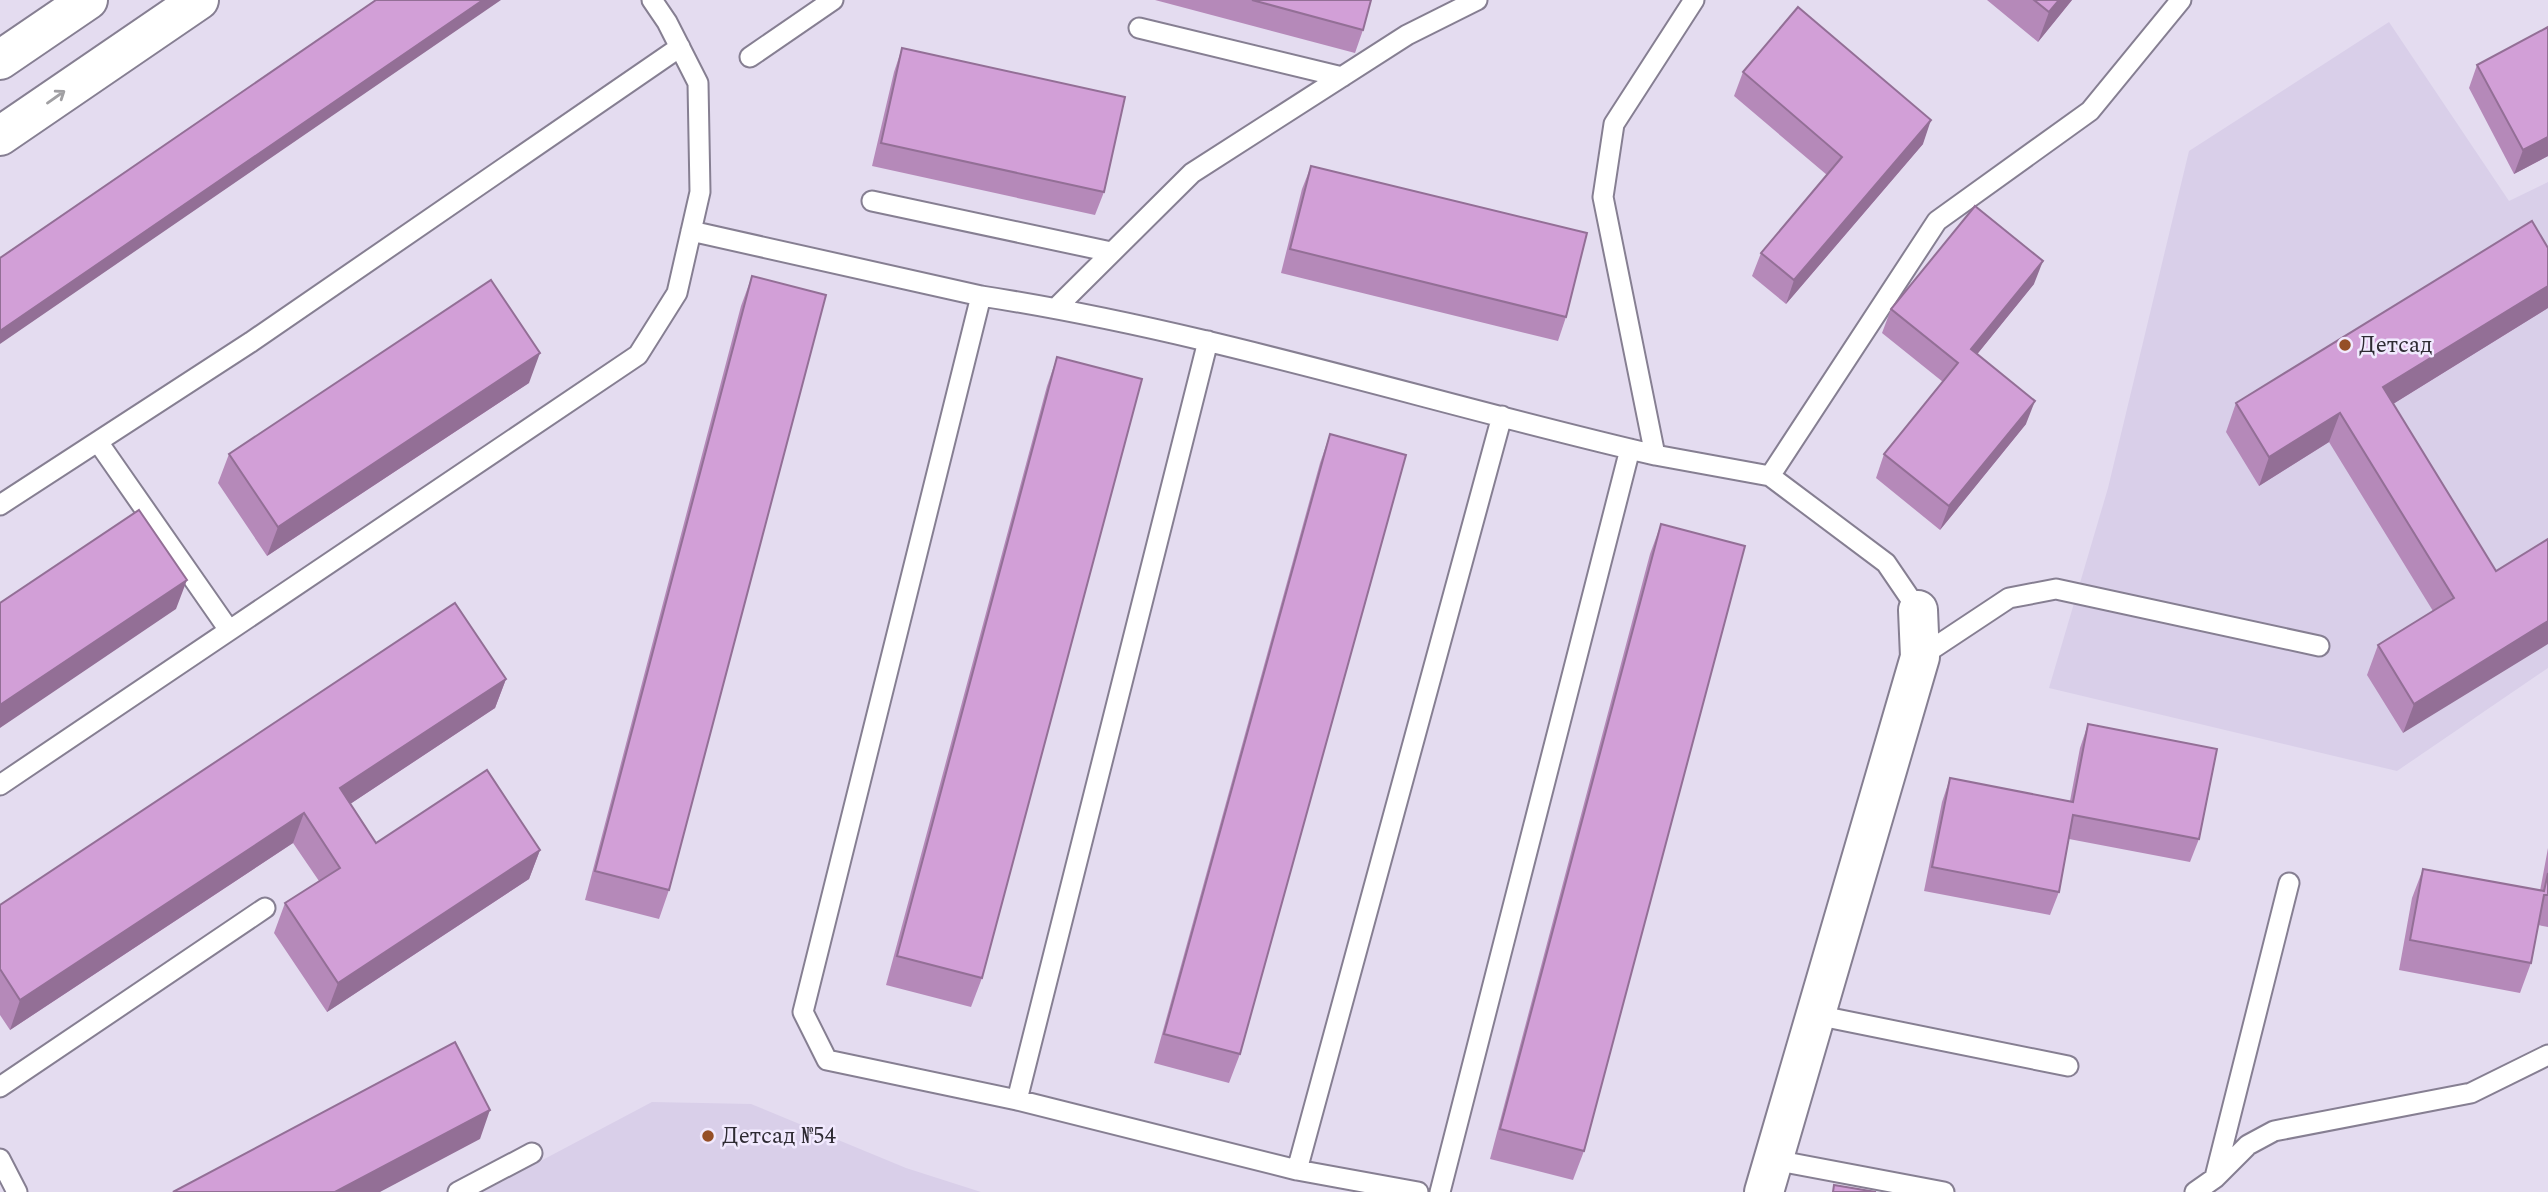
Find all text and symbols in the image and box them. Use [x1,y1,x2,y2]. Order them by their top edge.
one-way arrow [46,90,65,104]
place label: Детсад [2359,328,2433,363]
marker: Детсад [2337,337,2353,353]
place label: Детсад №54 [722,1119,836,1154]
marker: Детсад №54 [700,1128,716,1144]

